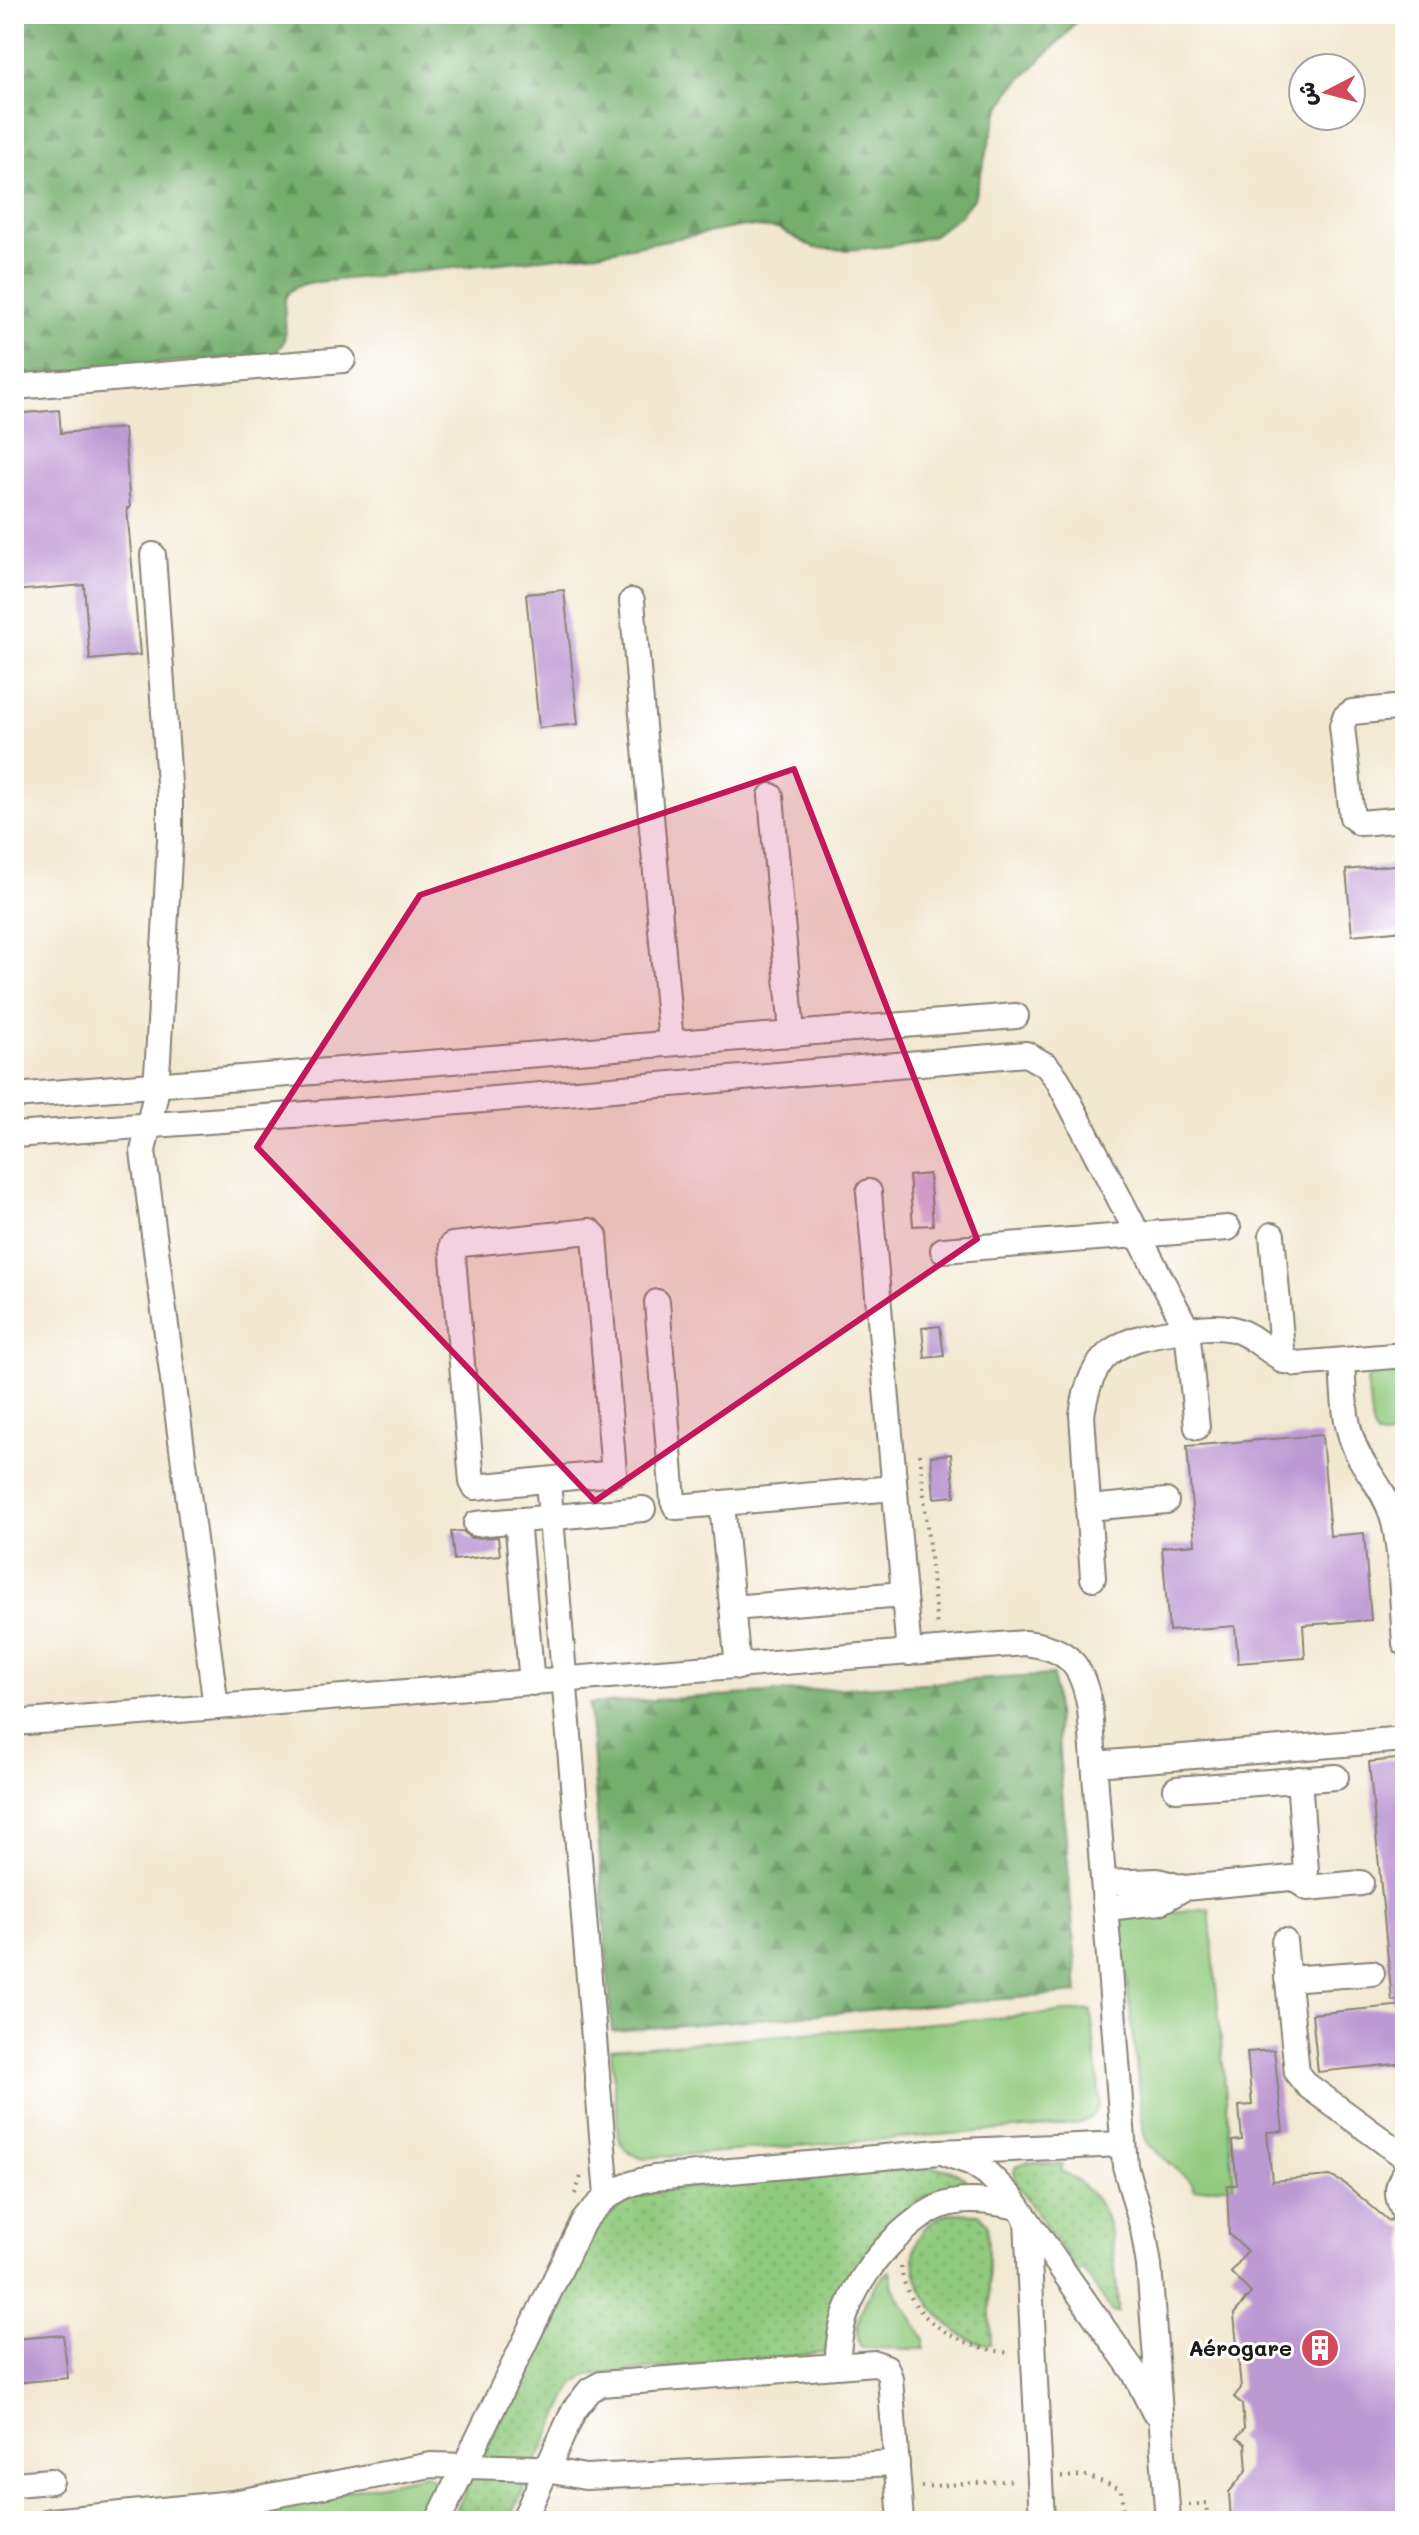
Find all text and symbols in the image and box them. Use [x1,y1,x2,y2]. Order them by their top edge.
north arrow [1287,52,1367,132]
text: ش [1291,81,1322,108]
building icon: Aérogare [1299,2327,1341,2369]
place label: Aérogare [1188,2333,1292,2362]

